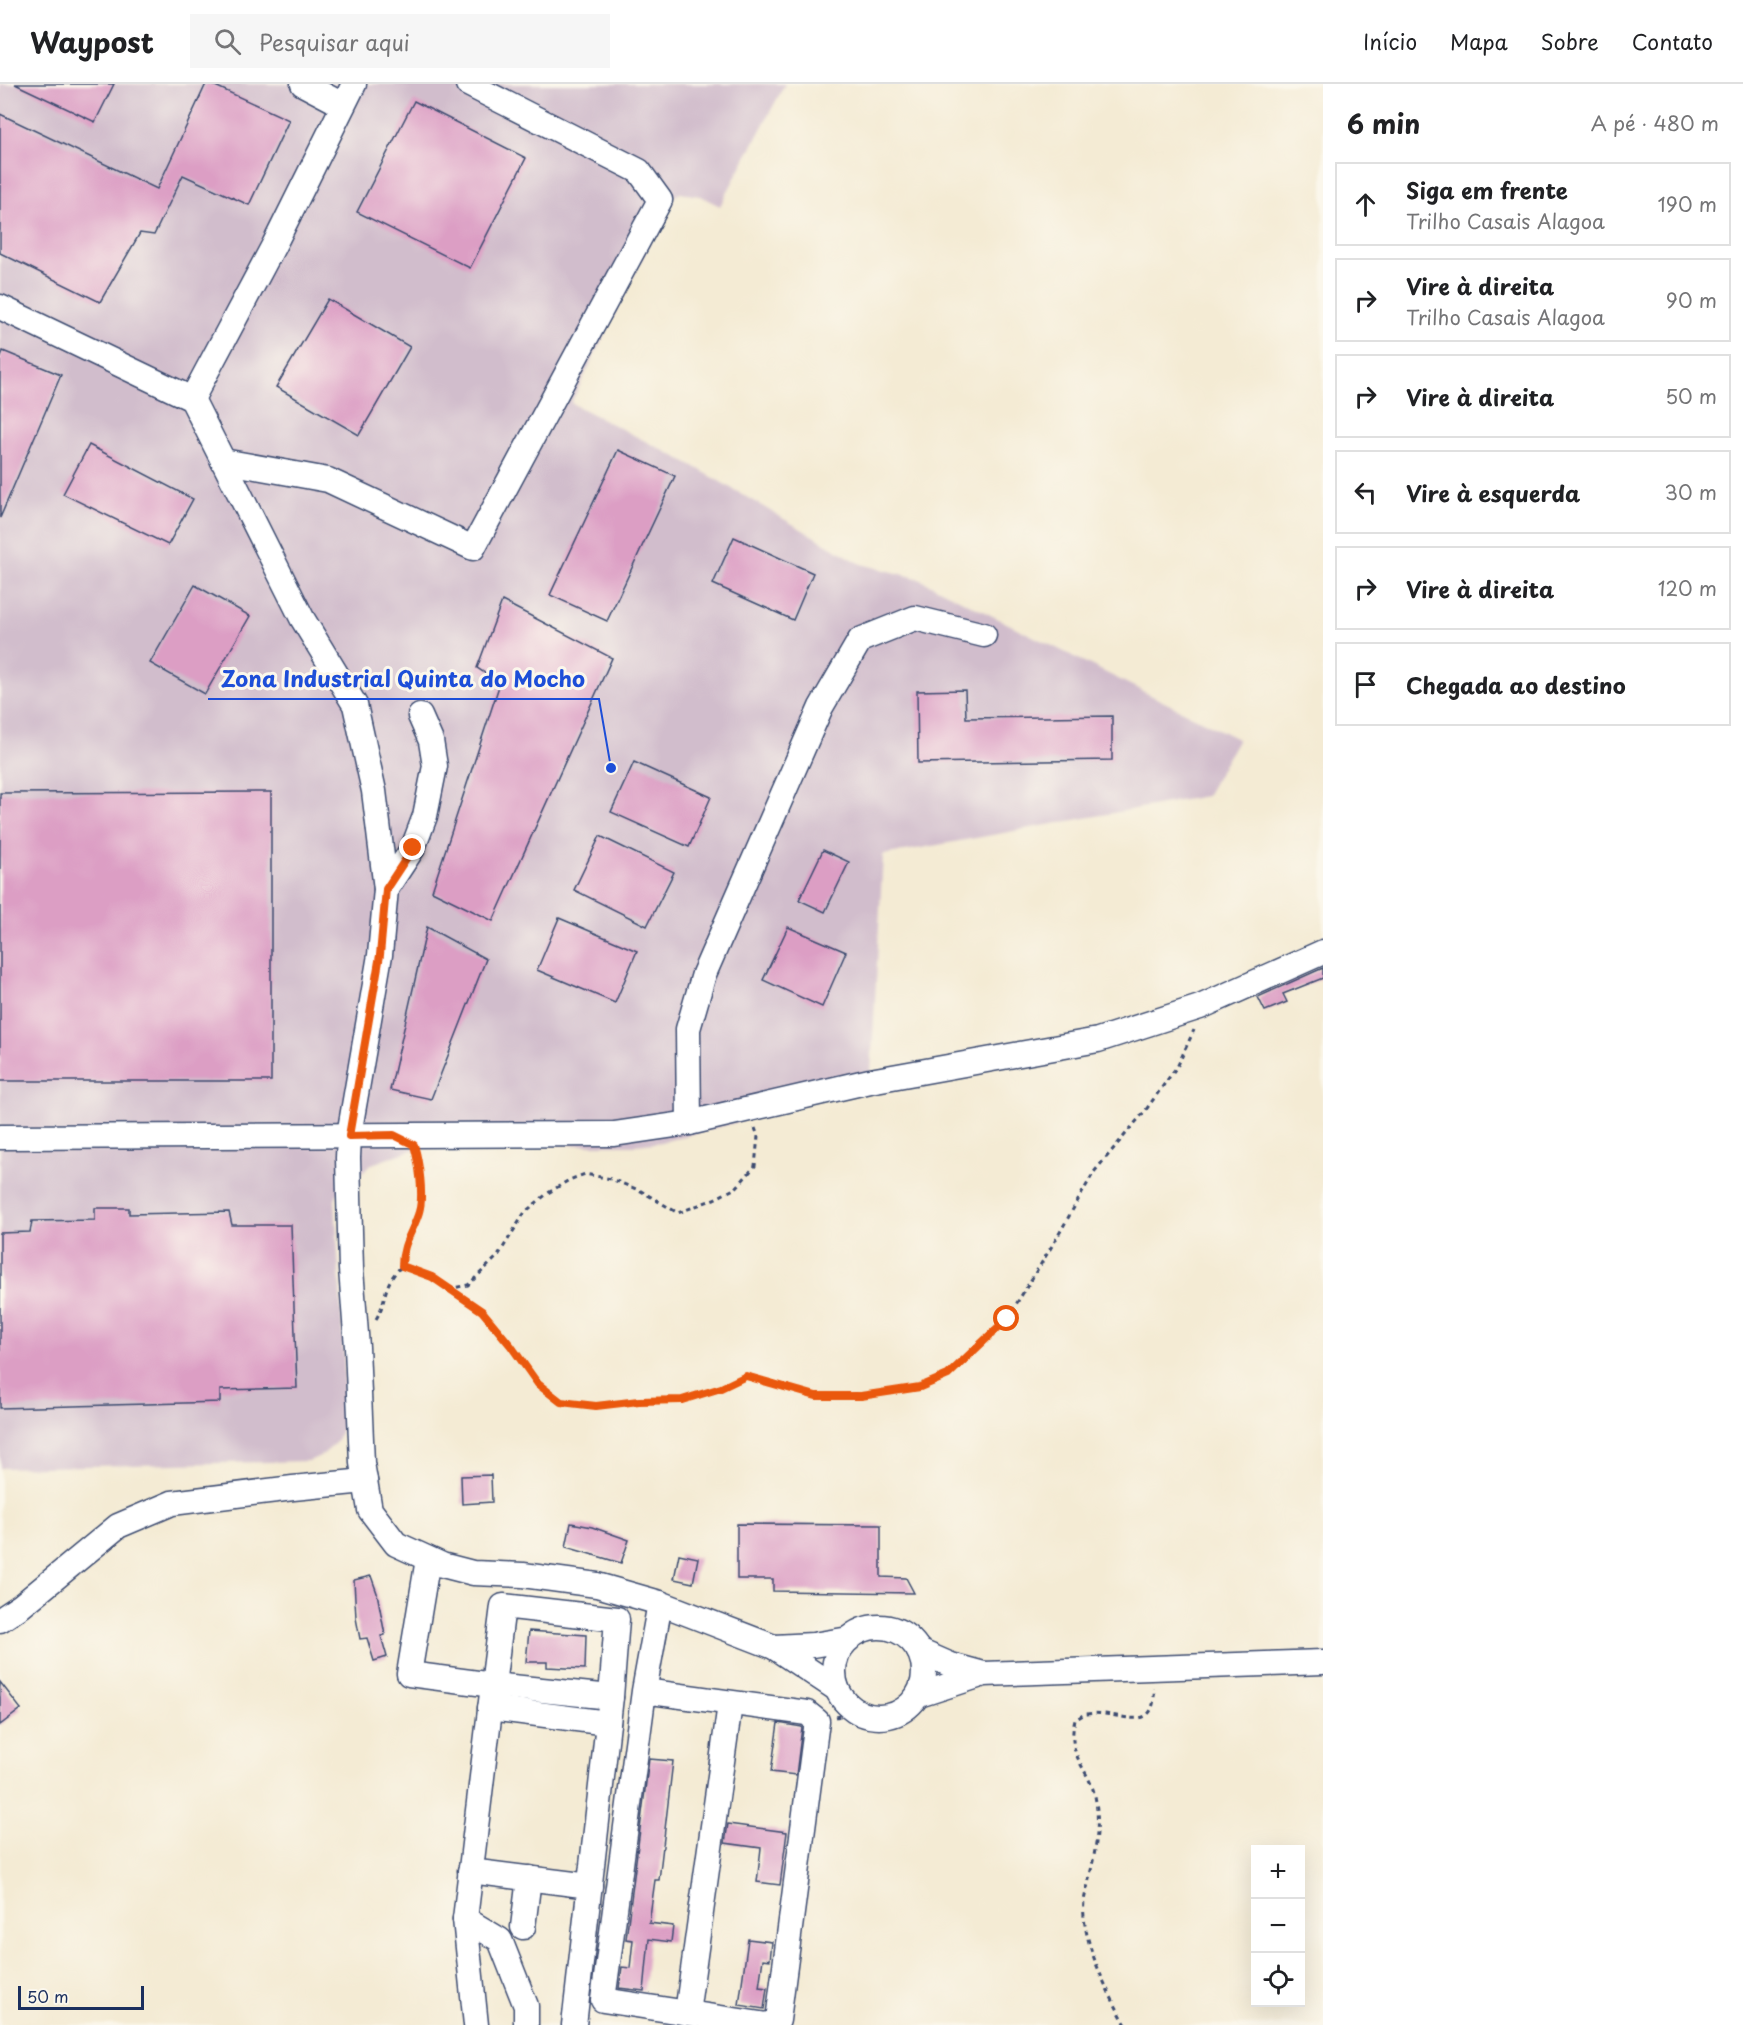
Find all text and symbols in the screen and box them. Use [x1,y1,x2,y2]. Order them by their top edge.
search box [190,14,610,68]
text: Waypost [30,20,154,63]
icon: search [211,25,244,58]
text: Pesquisar aqui [259,25,410,58]
text: Início [1363,25,1417,57]
text: Mapa [1450,25,1508,57]
text: Sobre [1541,25,1599,57]
text: Contato [1632,25,1713,57]
text: 6 min [1347,104,1420,143]
text: A pé · 480 m [1591,108,1719,138]
text: Siga em frente [1406,173,1568,206]
icon: ahead [1349,188,1382,221]
text: 190 m [1658,189,1717,219]
text: Trilho Casais Alagoa [1406,206,1605,236]
text: Vire à direita [1406,269,1554,302]
icon: right [1349,284,1382,317]
text: 90 m [1666,285,1717,315]
text: Trilho Casais Alagoa [1406,302,1605,332]
icon: right [1349,380,1382,413]
text: Vire à direita [1406,380,1554,413]
text: 50 m [1665,381,1717,411]
icon: left [1349,476,1382,509]
text: Vire à esquerda [1406,476,1580,509]
text: 30 m [1664,477,1717,507]
icon: right [1349,572,1382,605]
text: Vire à direita [1406,572,1554,605]
text: 120 m [1658,573,1717,603]
callout: Zona Industrial Quinta do Mocho [208,659,599,699]
text: Zona Industrial Quinta do Mocho [221,661,585,694]
icon: arrive [1349,668,1382,701]
text: Chegada ao destino [1406,668,1626,701]
route end [399,834,425,860]
route start [993,1305,1019,1331]
map controls [1251,1845,1305,2007]
button: + [1251,1845,1305,1899]
button: − [1251,1899,1305,1953]
button: locate [1251,1953,1305,2007]
scale bar [18,1983,144,2010]
text: 50 m [27,1984,68,2008]

